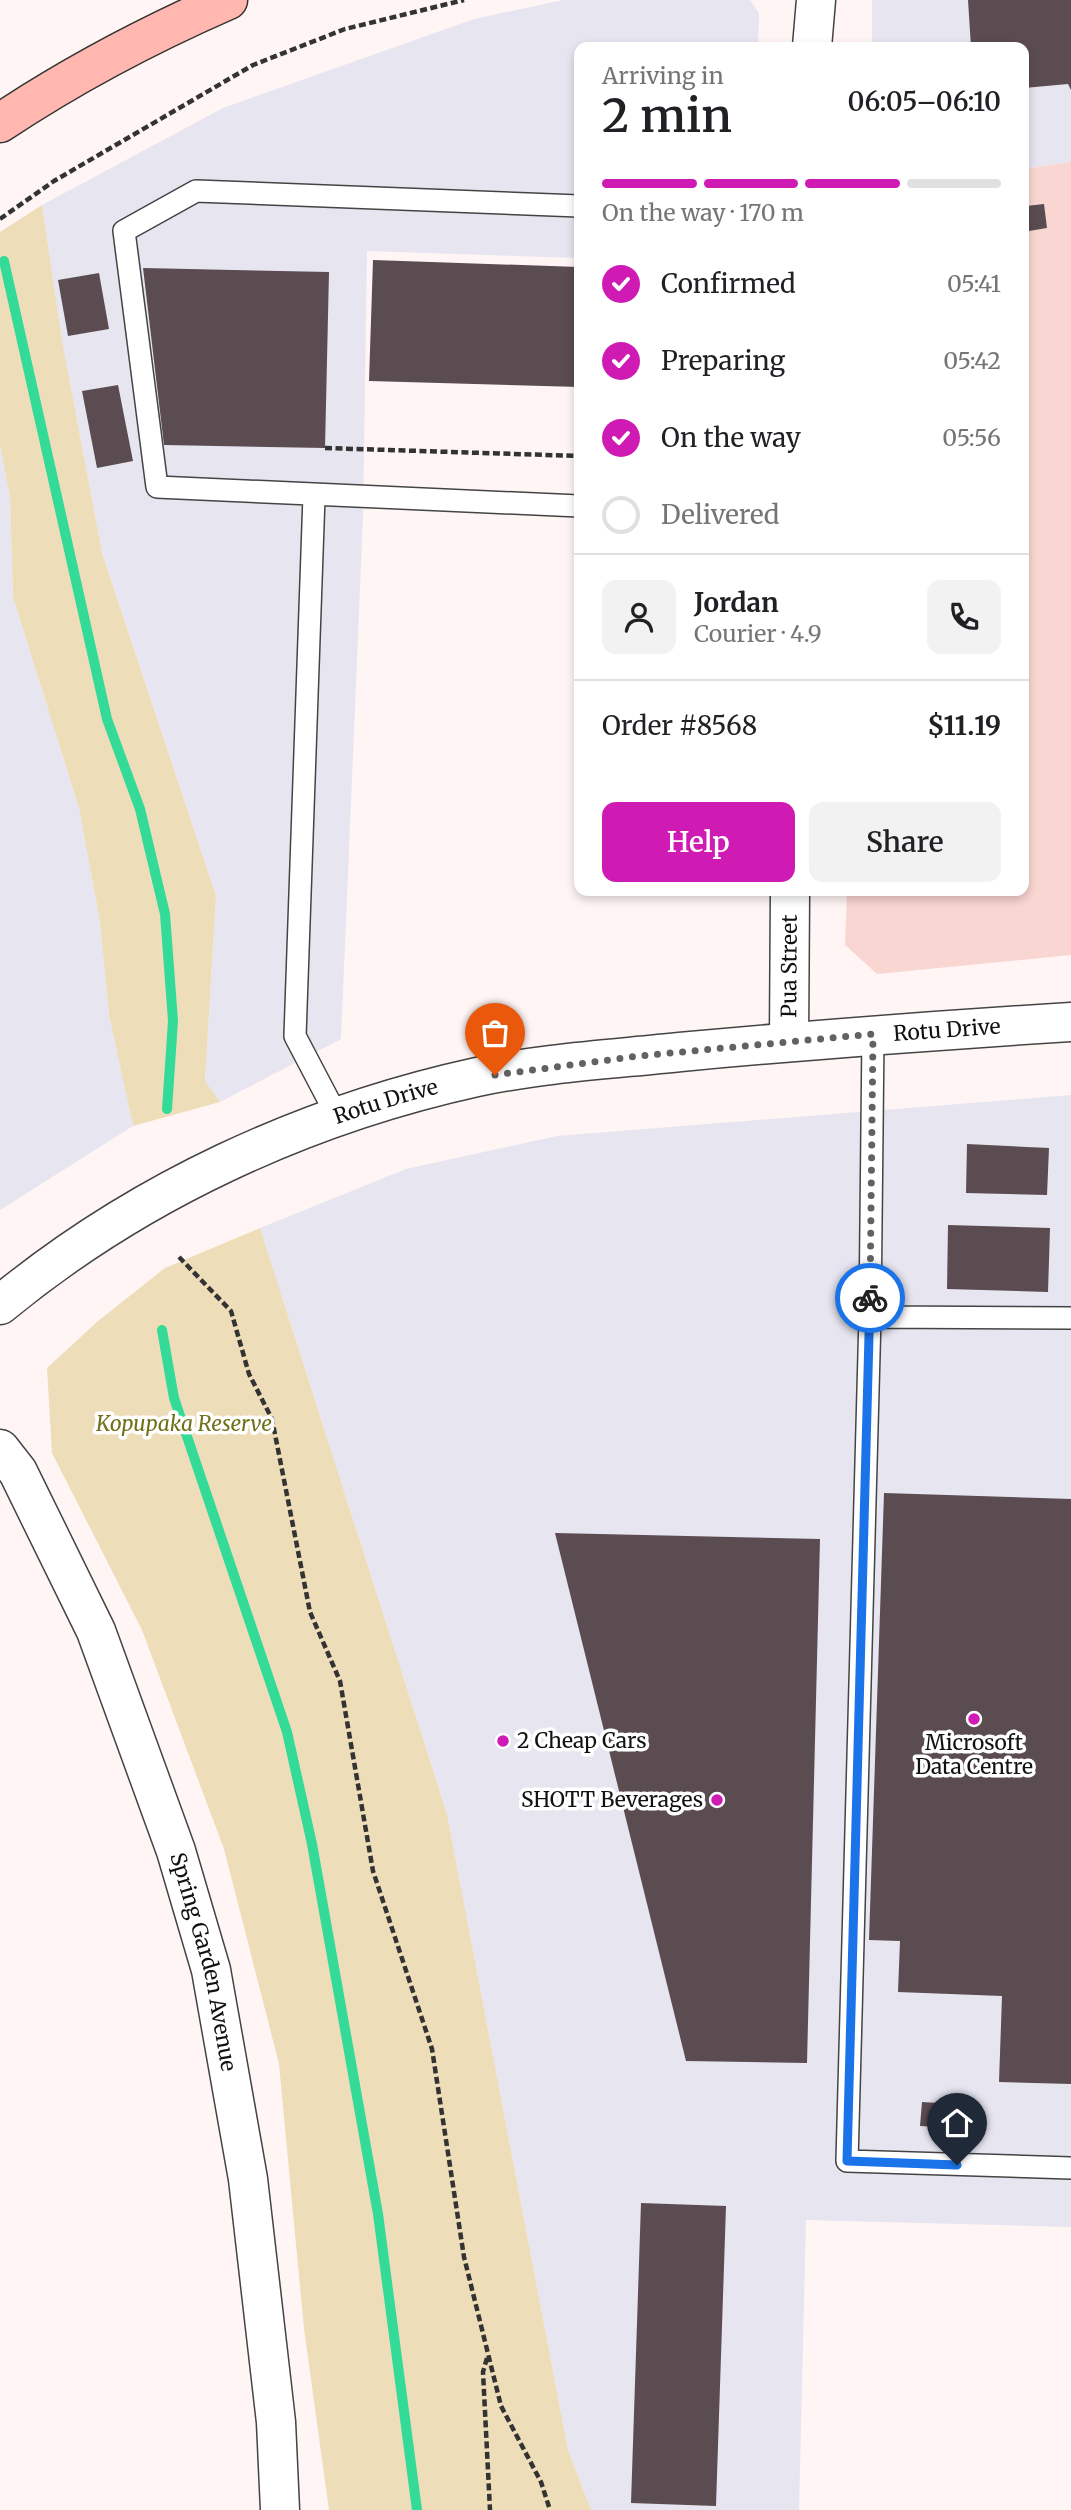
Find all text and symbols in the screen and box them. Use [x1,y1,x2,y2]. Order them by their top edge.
text: Arriving in [602,61,724,90]
text: 06:05–06:10 [848,85,1001,118]
text: 2 min [602,87,732,145]
text: On the way · 170 m [602,198,804,227]
icon: check [602,265,640,303]
text: Confirmed [661,267,796,300]
text: 05:41 [947,269,1001,298]
icon: check [602,342,640,380]
text: Preparing [661,344,785,377]
text: 05:42 [943,346,1001,375]
icon: check [602,419,640,457]
text: On the way [661,421,801,454]
text: 05:56 [942,423,1001,452]
text: Delivered [661,498,780,531]
button: person [602,580,676,654]
button: phone [927,580,1001,654]
text: Jordan [694,586,779,619]
text: Courier · 4.9 [694,619,822,648]
text: Order #8568 [602,709,757,742]
text: $11.19 [927,709,1001,742]
button: Help [602,802,795,882]
button: Share [809,802,1001,882]
street label: Pua Street [775,914,803,1018]
pin [465,1003,525,1075]
street label: Rotu Drive [892,1013,1001,1047]
icon: bag [476,1014,514,1052]
street label: Rotu Drive [330,1073,441,1130]
courier [835,1263,905,1333]
icon: bike [851,1279,889,1317]
park label: Kopupaka Reserve [95,1410,272,1437]
marker: Microsoft Data Centre [966,1711,982,1727]
place label: 2 Cheap Cars [517,1727,647,1754]
place label: Microsoft Data Centre [915,1729,1033,1780]
marker: 2 Cheap Cars [495,1733,511,1749]
place label: SHOTT Beverages [521,1786,703,1813]
marker: SHOTT Beverages [709,1792,725,1808]
street label: Spring Garden Avenue [164,1849,243,2074]
pin [927,2093,987,2165]
icon: home [938,2104,976,2142]

